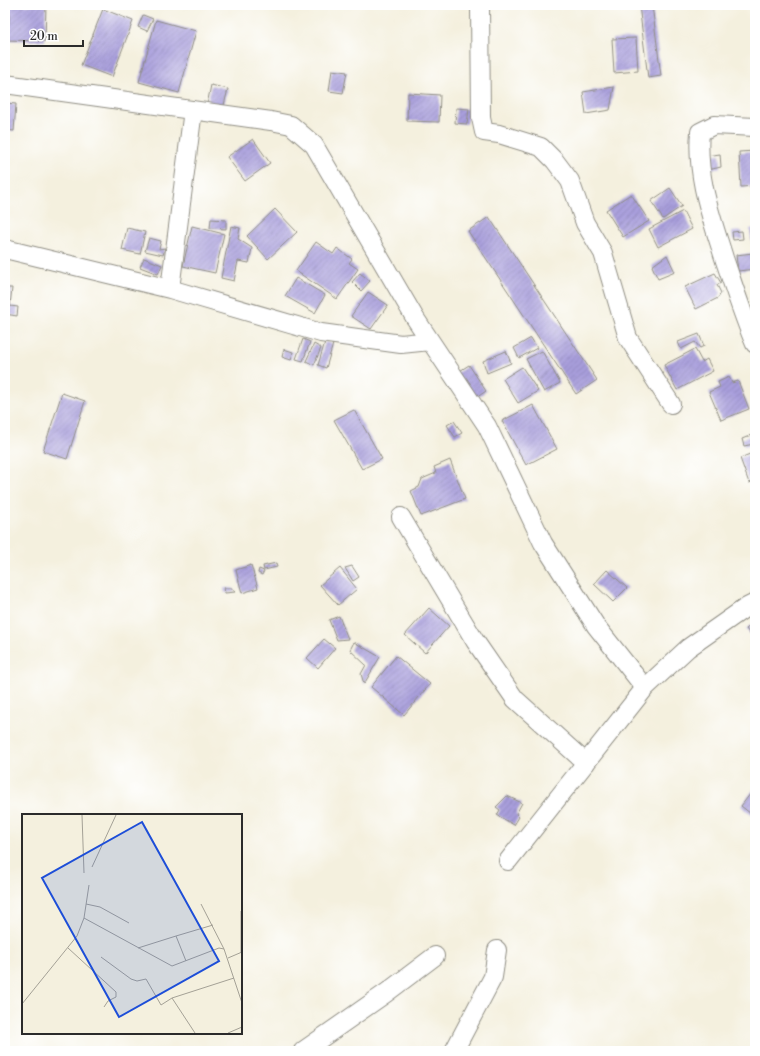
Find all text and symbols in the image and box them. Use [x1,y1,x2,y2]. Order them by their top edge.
scale bar [24,22,83,48]
text: 20 m [30,29,58,44]
inset map [22,814,242,1034]

